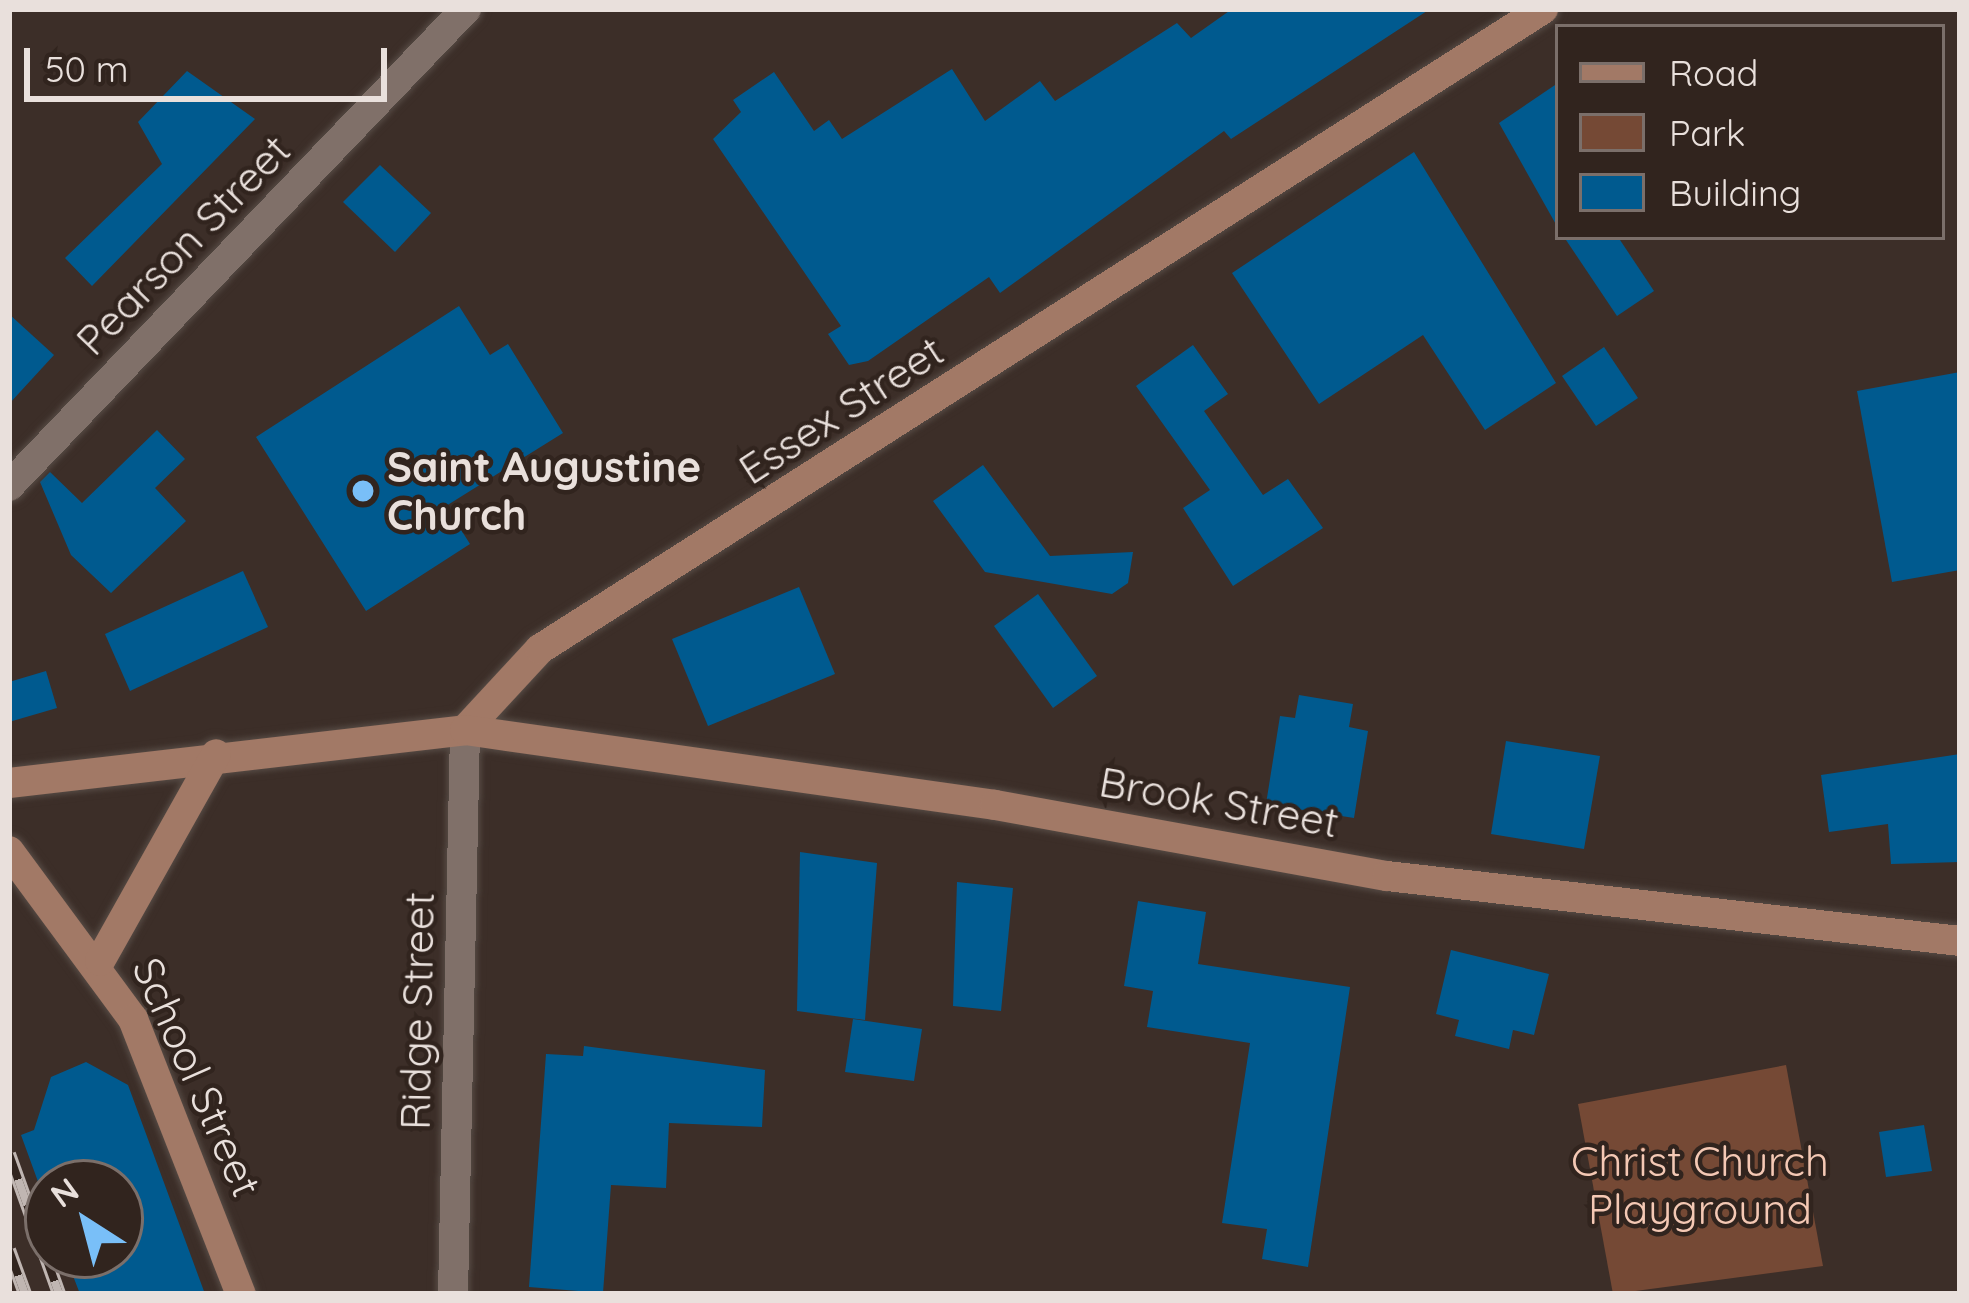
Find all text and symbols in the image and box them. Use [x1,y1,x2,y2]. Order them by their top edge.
scale bar [30,24,393,98]
legend [1555,24,1945,240]
text: 50 m [45,46,129,91]
text: Road [1669,50,1758,95]
text: Park [1669,110,1745,155]
street label: Pearson Street [66,125,300,365]
text: Building [1669,170,1801,215]
street label: Essex Street [729,325,953,495]
place label: Saint Augustine Church [387,442,701,540]
marker: Saint Augustine Church [350,478,376,504]
street label: Brook Street [1095,756,1343,848]
street label: Ridge Street [390,892,444,1130]
street label: School Street [122,950,272,1204]
park label: Christ Church Playground [1571,1136,1829,1234]
north arrow [24,1159,144,1279]
text: N [42,1168,86,1216]

